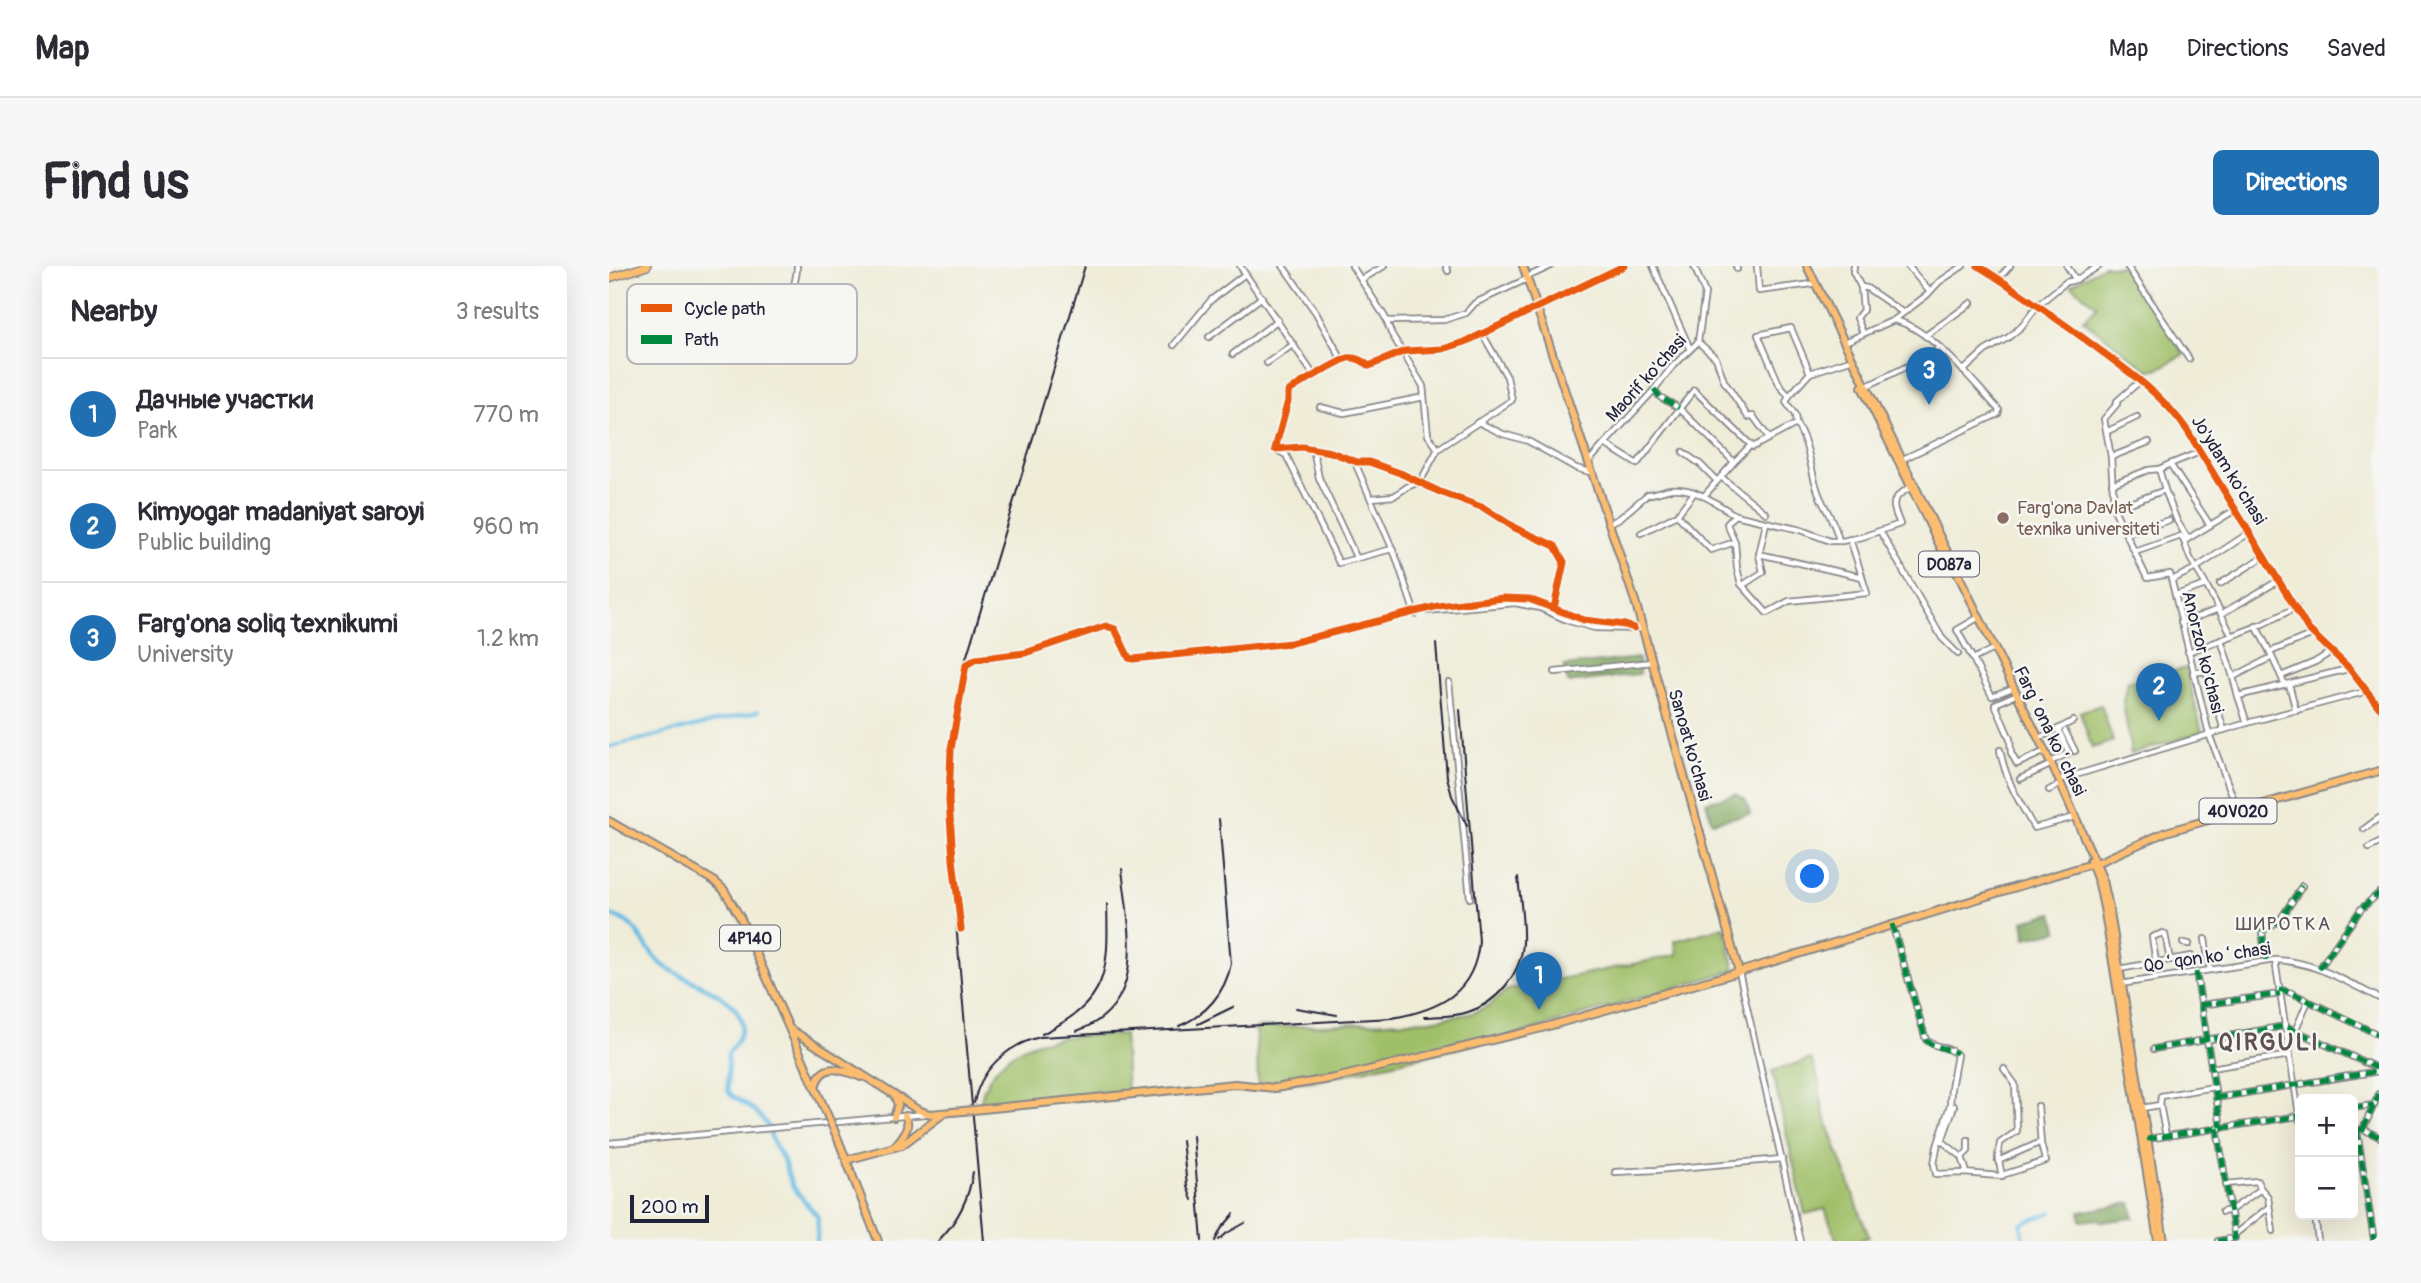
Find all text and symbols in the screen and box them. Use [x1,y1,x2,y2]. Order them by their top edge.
text: Map [35,28,90,69]
text: Map [2109,34,2149,63]
text: Directions [2187,34,2288,63]
text: Saved [2326,34,2386,63]
button: Directions [2213,150,2379,215]
text: Find us [42,152,189,213]
legend [627,284,857,364]
text: Nearby [70,293,157,330]
text: 3 results [456,297,539,326]
text: Cycle path [684,297,765,321]
text: Path [684,328,719,352]
street label: Maorif ko'chasi [1601,330,1692,427]
pin: 3 [1906,347,1952,405]
text: Дачные участки [137,384,313,416]
text: 1 [89,400,98,429]
text: 770 m [474,400,539,429]
street label: Jo'ydam ko'chasi [2186,411,2271,529]
text: Park [137,416,177,445]
text: Kimyogar madaniyat saroyi [137,496,424,528]
place label: Farg'ona Davlat texnika universiteti [2016,497,2160,541]
marker: Farg'ona Davlat texnika universiteti [1995,510,2011,526]
text: 2 [87,512,99,541]
text: 960 m [473,512,539,541]
text: Public building [137,528,271,557]
road number: D087a [1919,552,1979,576]
street label: Anorzor ko'chasi [2176,588,2229,716]
text: Farg'ona soliq texnikumi [137,608,398,640]
text: 3 [87,624,99,653]
text: 1.2 km [477,624,539,653]
text: University [137,640,233,669]
street label: Fargʻona koʻchasi [2008,663,2091,800]
pin: 2 [2136,663,2182,721]
street label: Sanoat ko'chasi [1663,686,1716,804]
road number: 40V020 [2199,798,2277,824]
your location [1795,859,1829,893]
district label: ШИРОТКА [2236,912,2332,936]
road number: 4P140 [720,926,780,950]
street label: Qoʻqon koʻchasi [2142,937,2272,978]
pin: 1 [1516,952,1562,1010]
district label: QIRGULI [2218,1028,2320,1057]
map controls [2295,1094,2358,1220]
button: + [2295,1094,2358,1157]
button: − [2295,1157,2358,1220]
scale bar [630,1192,709,1224]
text: 200 m [641,1195,699,1219]

